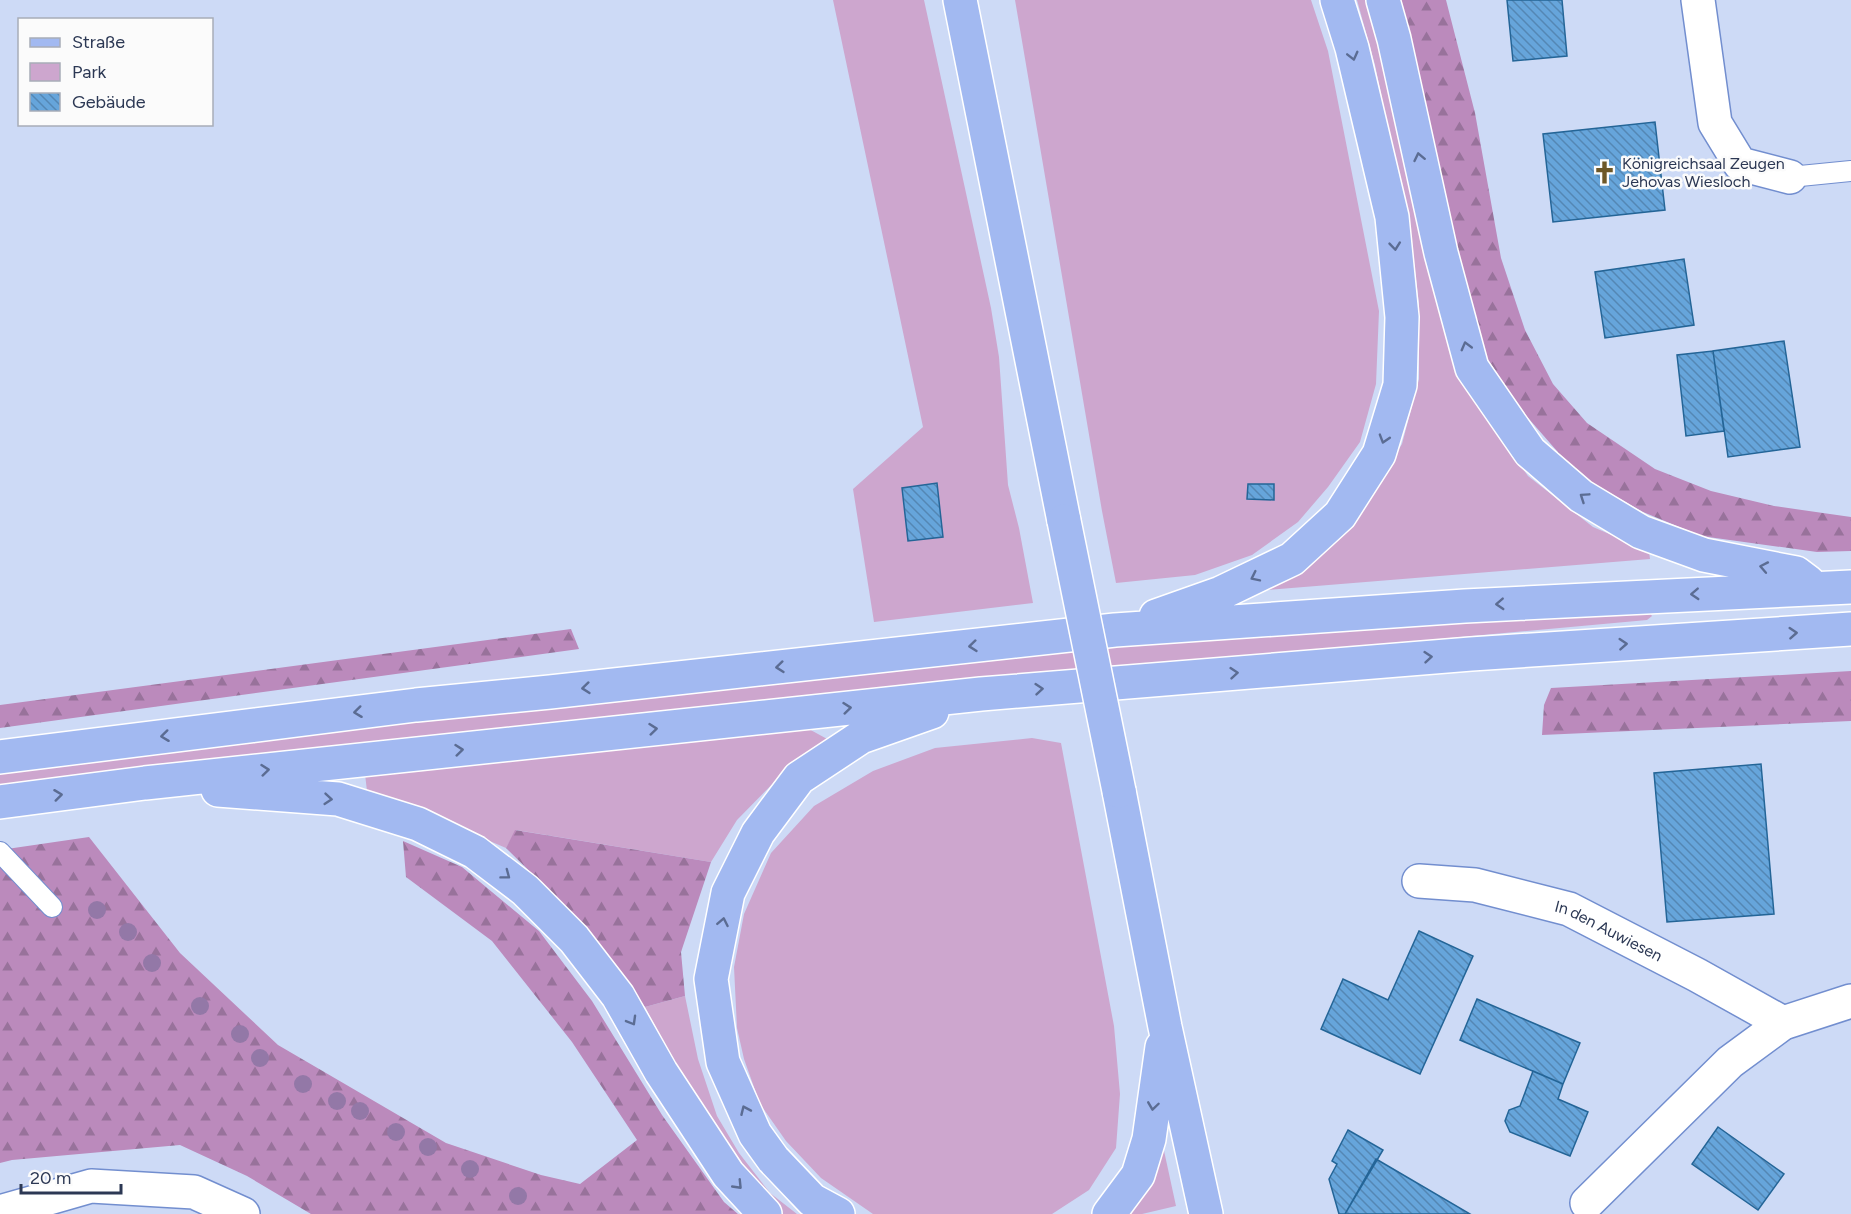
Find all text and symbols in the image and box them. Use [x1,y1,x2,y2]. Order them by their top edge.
legend [18,18,213,126]
text: Straße [72,31,125,53]
one-way arrow [1346,51,1359,61]
text: Park [72,61,107,83]
text: Gebäude [72,91,146,113]
one-way arrow [1414,152,1427,162]
place label: Königreichsaal Zeugen Jehovas Wiesloch [1622,154,1785,191]
church icon: Königreichsaal Zeugen Jehovas Wiesloch [1591,159,1617,185]
one-way arrow [1388,242,1401,251]
one-way arrow [1461,341,1473,352]
one-way arrow [1379,433,1391,444]
one-way arrow [1579,493,1590,504]
one-way arrow [1759,561,1769,574]
one-way arrow [1250,570,1261,581]
one-way arrow [1691,588,1700,601]
one-way arrow [1496,597,1505,610]
one-way arrow [1789,626,1798,639]
one-way arrow [1618,638,1627,651]
one-way arrow [969,639,978,651]
one-way arrow [1424,651,1433,664]
one-way arrow [775,660,784,673]
one-way arrow [1229,667,1238,680]
one-way arrow [581,682,590,694]
one-way arrow [1035,683,1044,696]
one-way arrow [843,702,852,715]
one-way arrow [354,705,363,718]
one-way arrow [649,723,658,736]
one-way arrow [160,729,169,741]
one-way arrow [455,744,464,757]
one-way arrow [261,765,270,777]
one-way arrow [53,789,63,801]
one-way arrow [324,792,333,805]
one-way arrow [499,867,510,878]
street label: In den Auwiesen [1553,896,1666,965]
one-way arrow [716,917,729,927]
one-way arrow [625,1015,636,1025]
one-way arrow [1148,1101,1160,1110]
one-way arrow [740,1106,752,1117]
scale bar [21,1157,122,1195]
text: 20 m [30,1167,71,1189]
one-way arrow [730,1177,741,1188]

